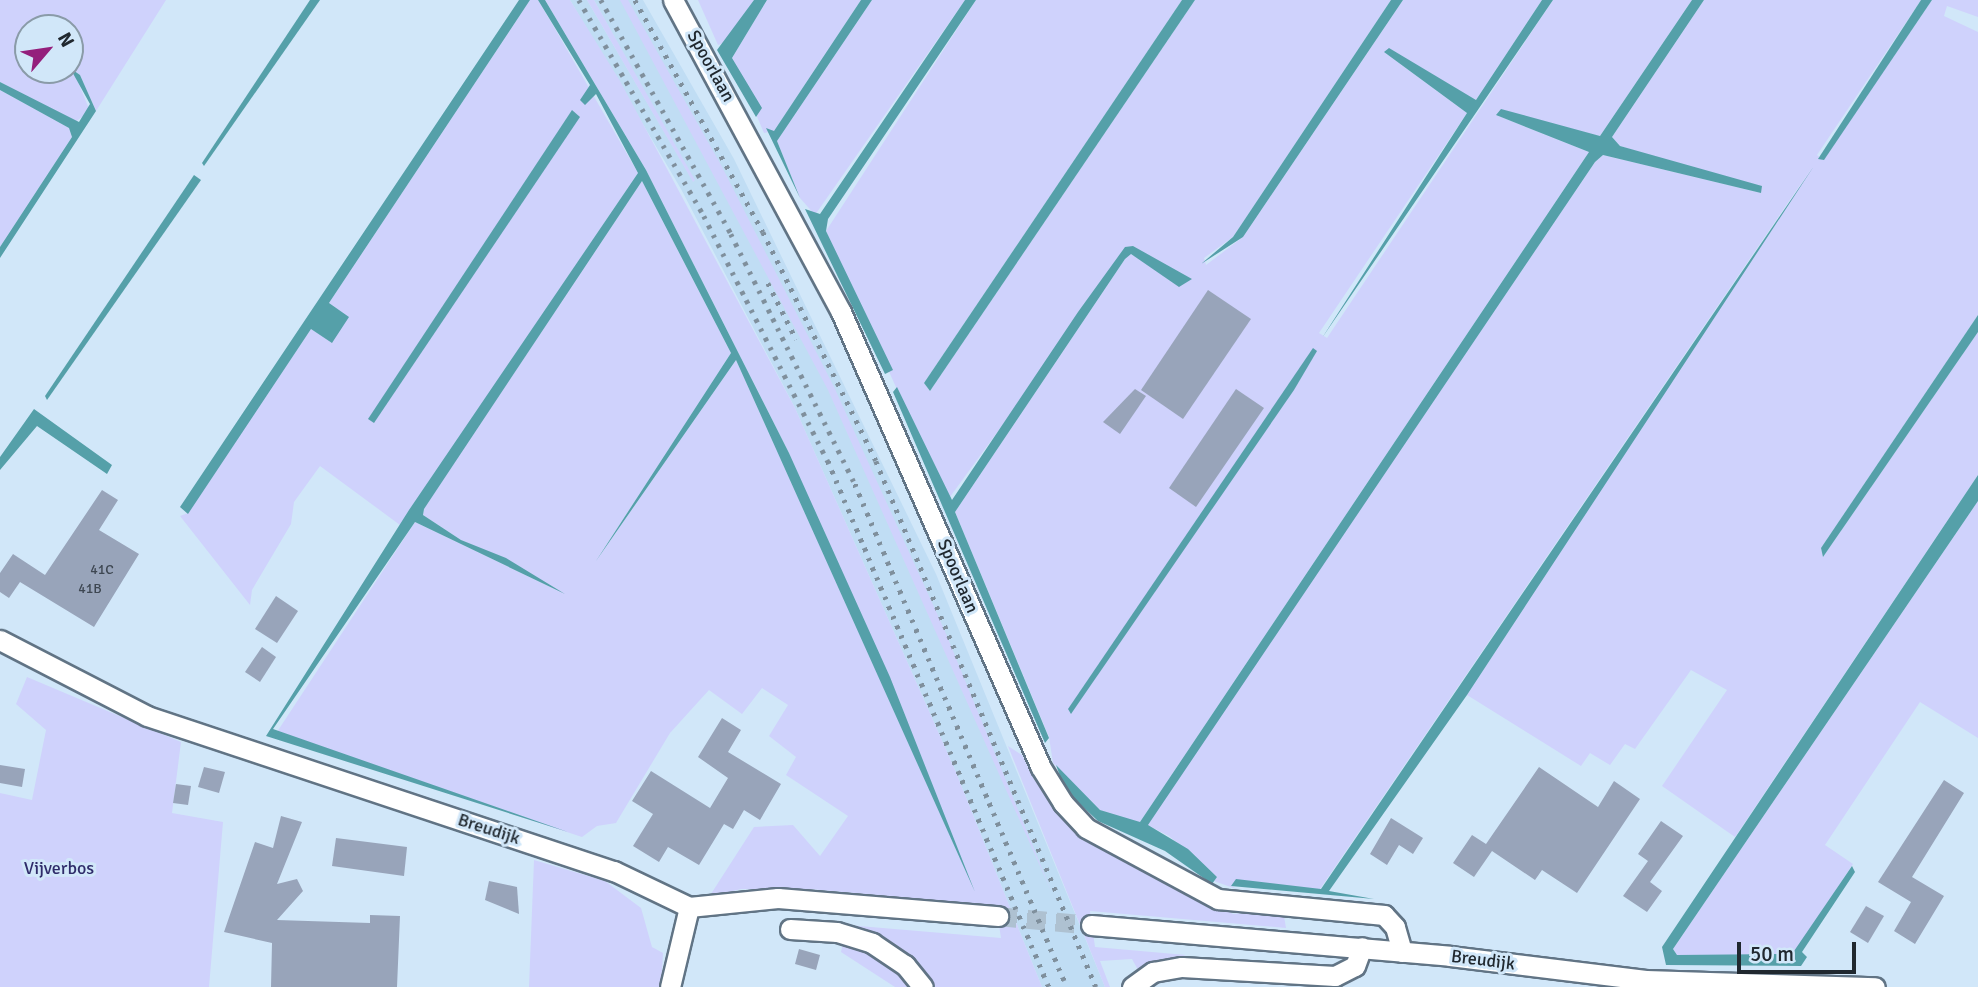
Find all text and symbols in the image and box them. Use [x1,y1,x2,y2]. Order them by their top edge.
north arrow [14,14,84,84]
street label: Spoorlaan [683,27,739,105]
text: N [52,28,79,51]
street label: Spoorlaan [933,536,983,616]
house number: 41C [90,562,114,578]
house number: 41B [78,581,102,597]
street label: Breudijk [455,809,523,849]
park label: Vijverbos [24,857,94,879]
scale bar [1740,928,1859,972]
text: 50 m [1750,941,1794,967]
street label: Breudijk [1450,945,1516,975]

